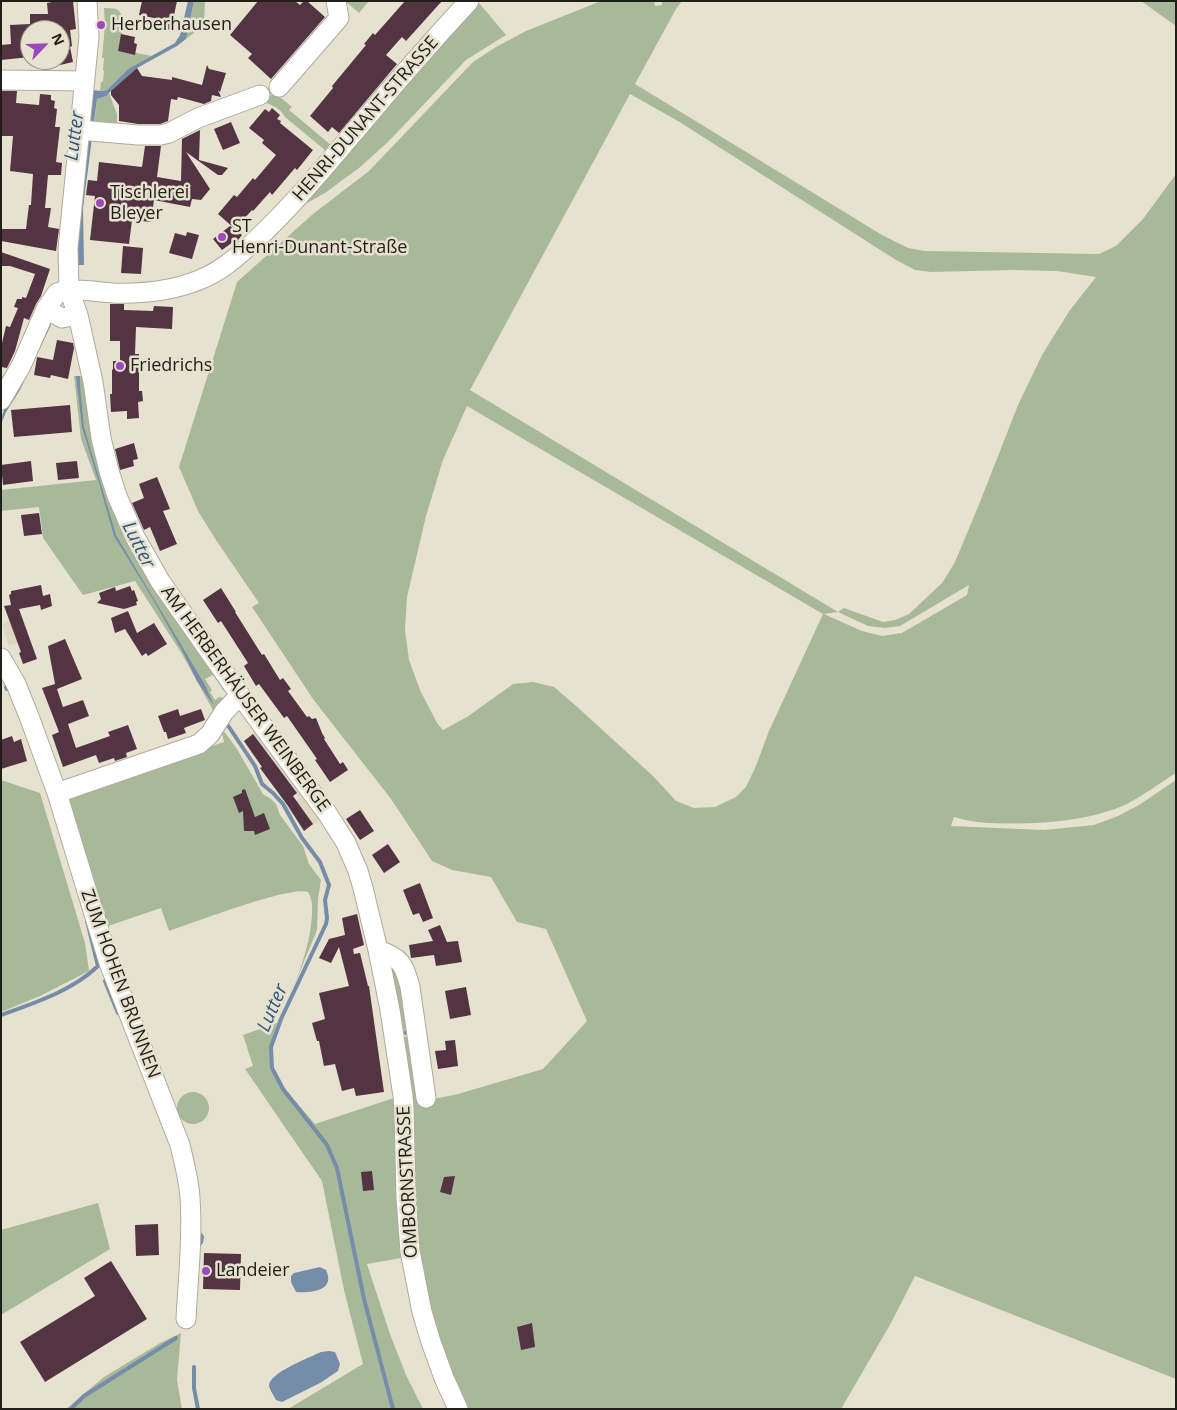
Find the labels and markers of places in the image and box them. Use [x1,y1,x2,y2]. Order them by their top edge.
place label: Herberhausen [111,14,232,36]
marker: Herberhausen [95,19,107,31]
place label: Tischlerei Bleyer [110,182,189,224]
marker: Tischlerei Bleyer [94,197,106,209]
place label: ST Henri-Dunant-Straße [232,216,407,258]
marker: ST Henri-Dunant-Straße [216,231,228,243]
place label: Friedrichs [130,355,212,377]
marker: Friedrichs [114,360,126,372]
place label: Landeier [216,1260,290,1282]
marker: Landeier [200,1265,212,1277]

